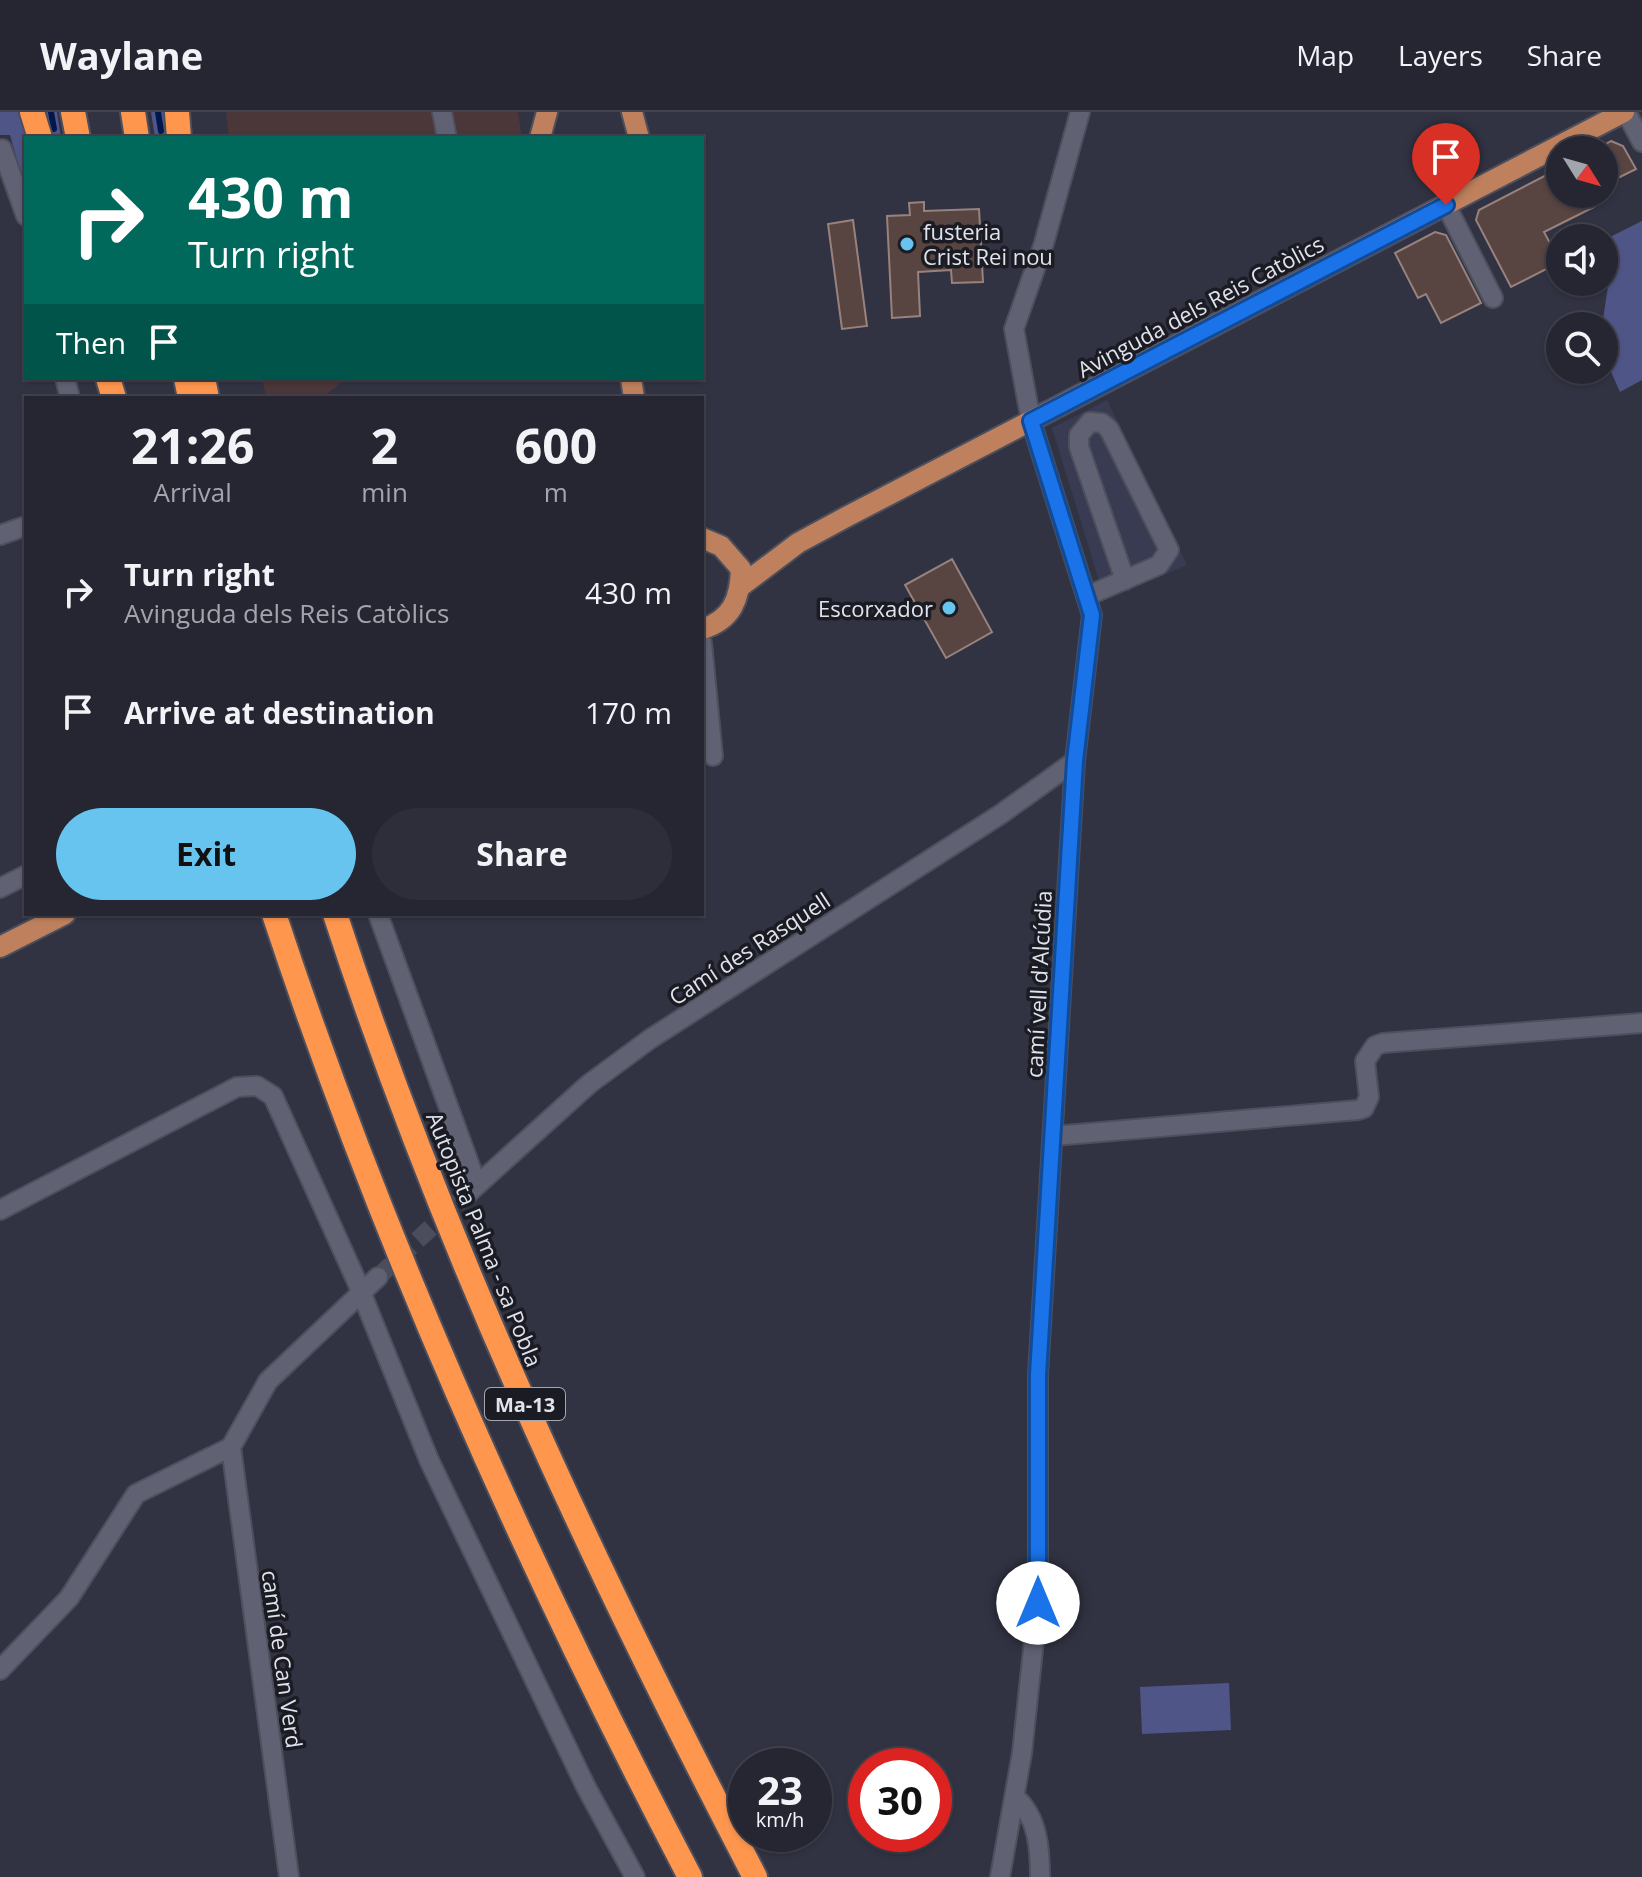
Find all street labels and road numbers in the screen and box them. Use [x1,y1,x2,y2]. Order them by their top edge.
street label: Avinguda dels Reis Catòlics [1071,228,1329,384]
street label: Camí des Rasquell [663,885,835,1011]
street label: camí vell d'Alcúdia [1018,890,1058,1078]
street label: Autopista Palma - sa Pobla [420,1107,550,1371]
road number: Ma-13 [485,1388,565,1420]
street label: camí de Can Verd [256,1568,310,1750]

